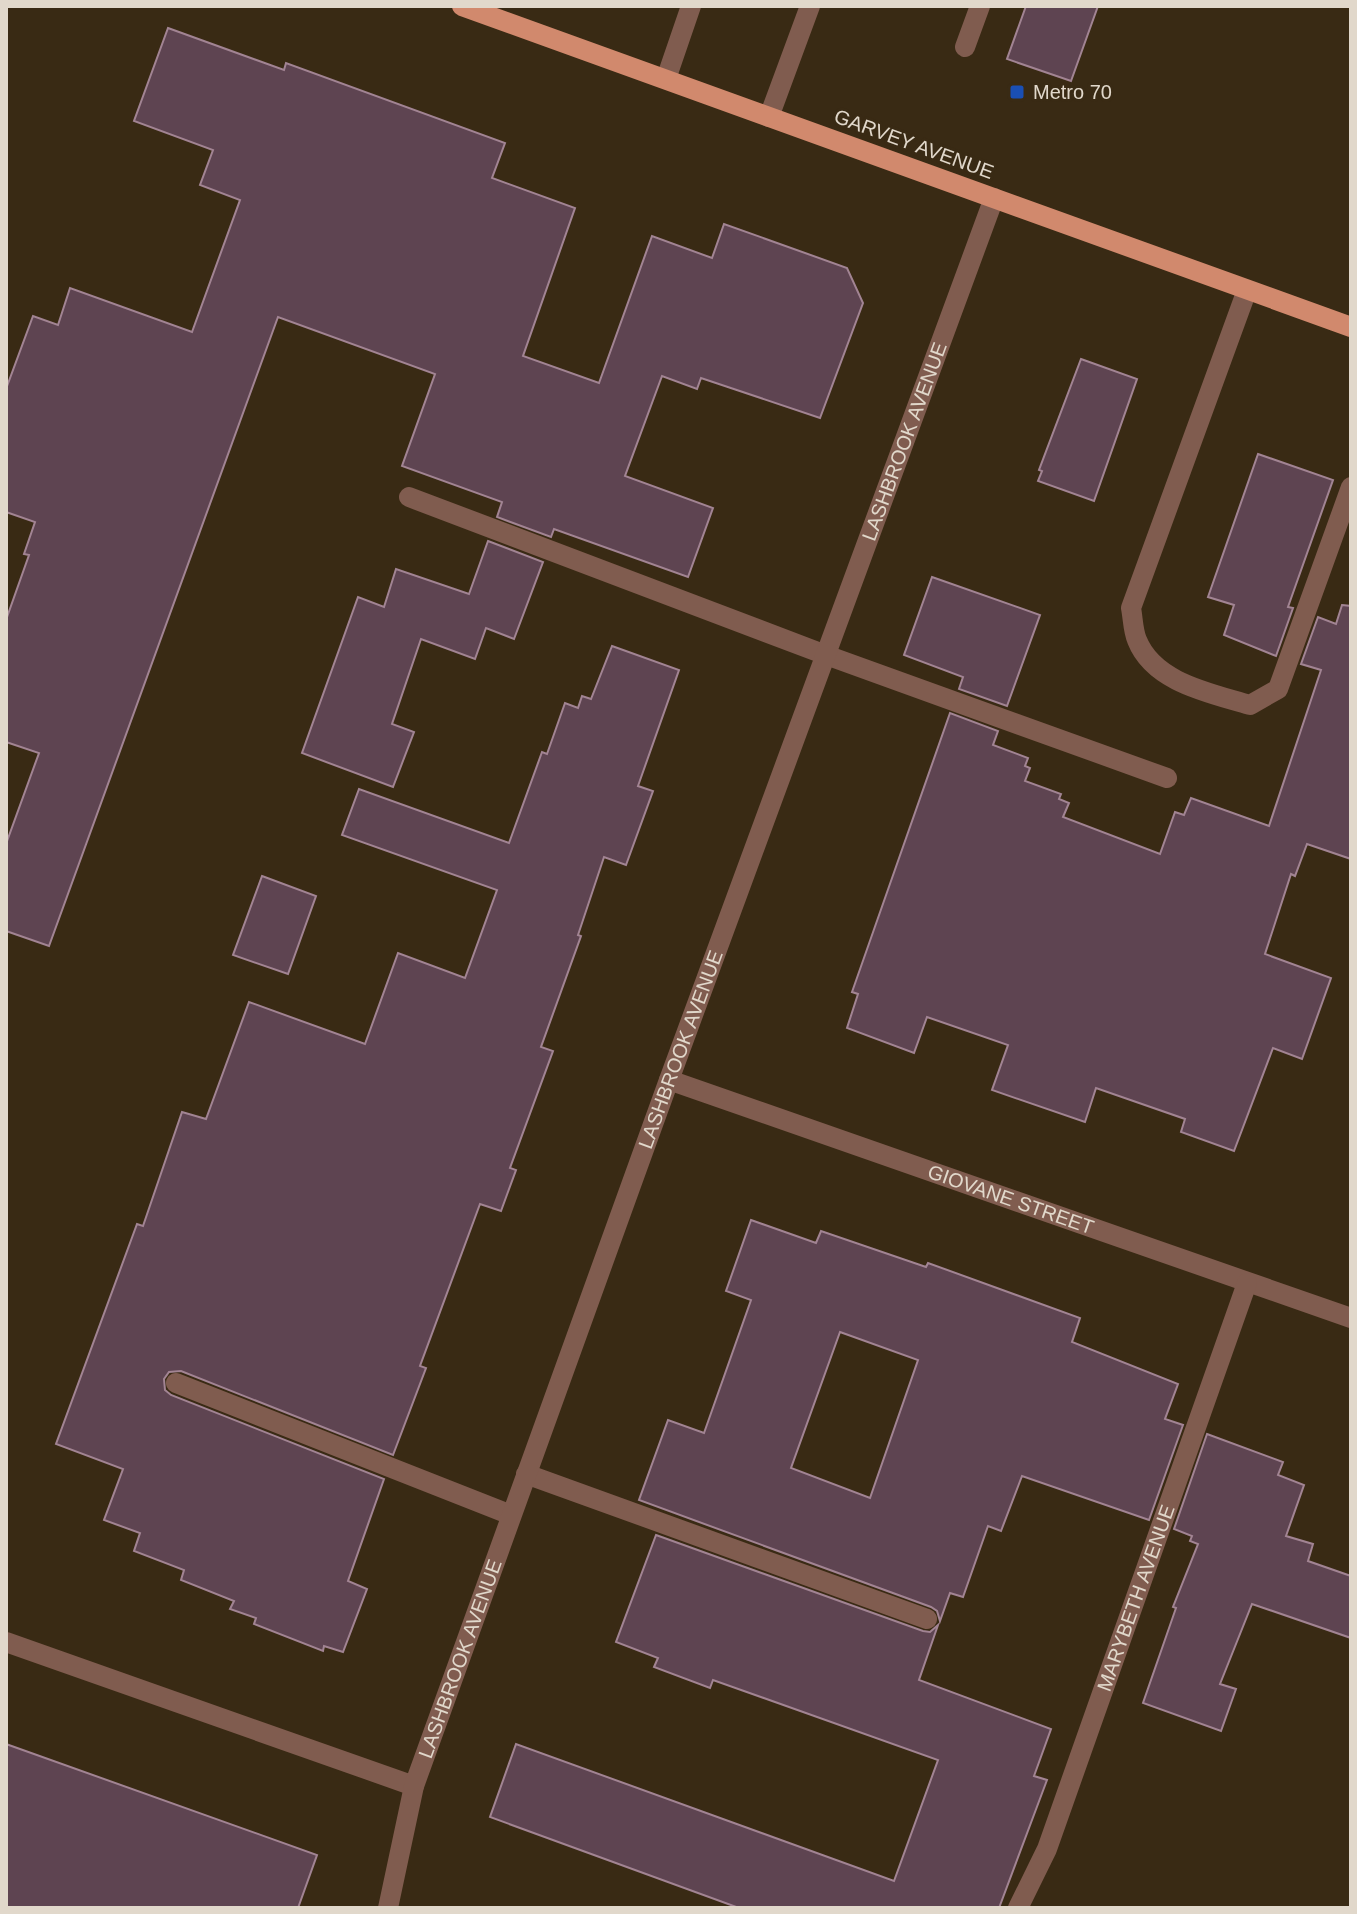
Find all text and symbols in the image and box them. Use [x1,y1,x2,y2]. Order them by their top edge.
place label: Metro 70 [1033,81,1112,103]
marker: Metro 70 [1008,83,1026,101]
street label: GARVEY AVENUE [831,105,997,183]
street label: LASHBROOK AVENUE [858,339,951,544]
street label: LASHBROOK AVENUE [634,947,727,1152]
street label: GIOVANE STREET [925,1160,1097,1238]
street label: MARYBETH AVENUE [1093,1502,1179,1694]
street label: LASHBROOK AVENUE [414,1556,506,1761]

